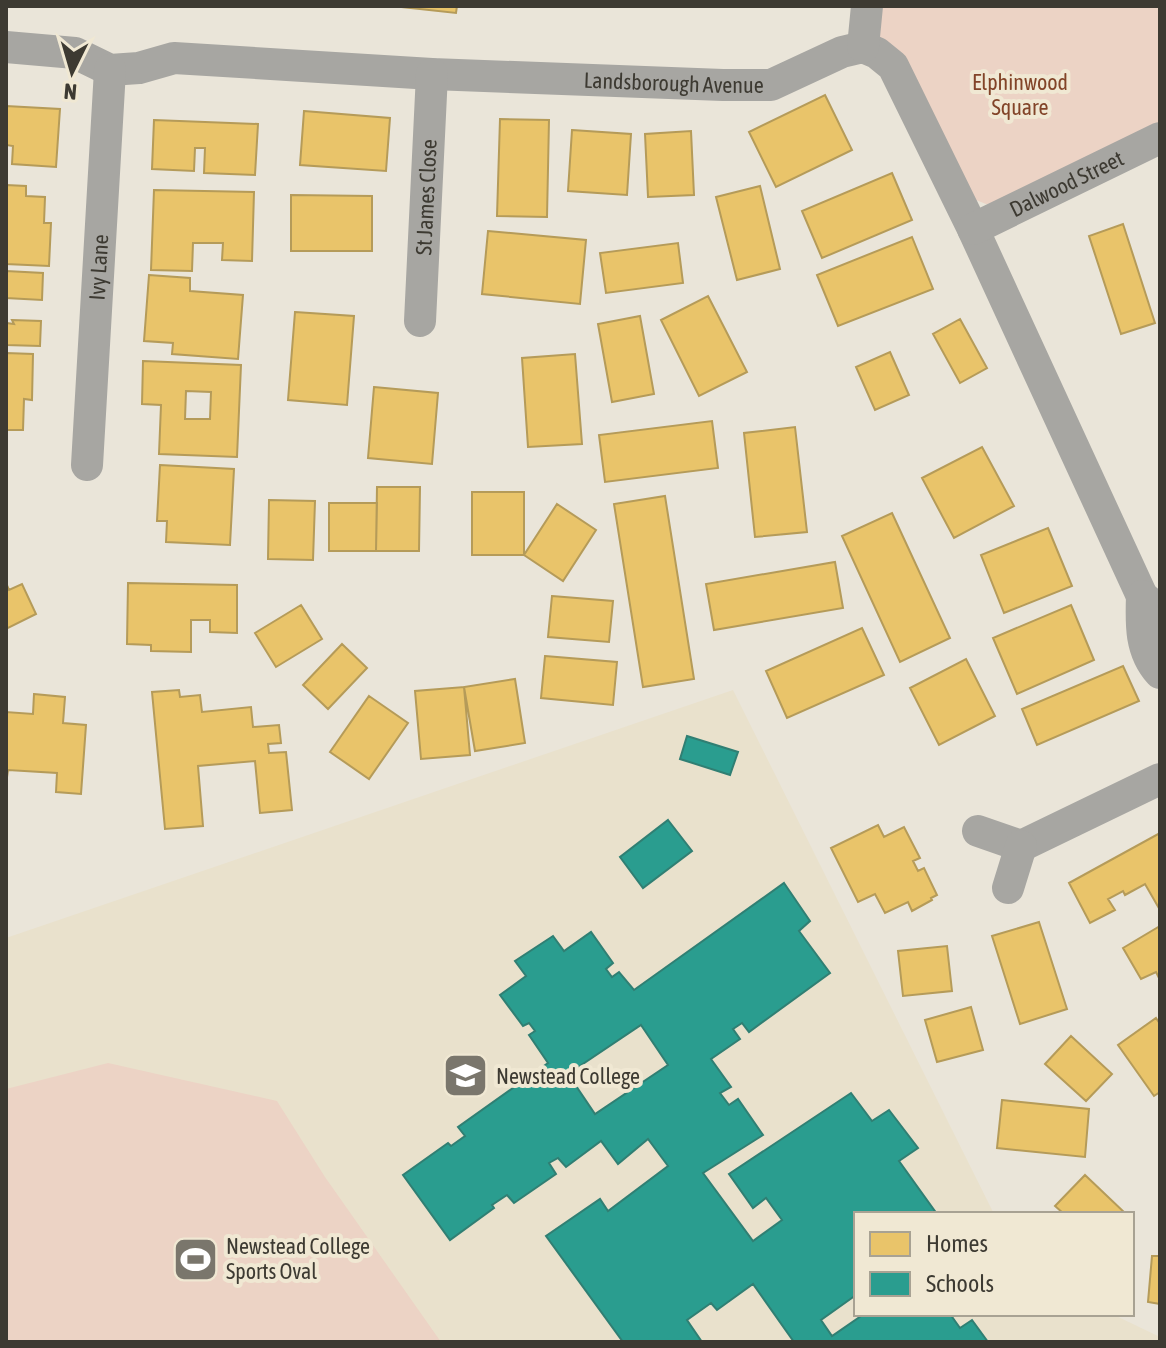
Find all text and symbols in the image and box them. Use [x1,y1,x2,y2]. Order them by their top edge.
north arrow [32,32,112,112]
street label: Landsborough Avenue [583,67,764,98]
park label: Elphinwood Square [972,69,1068,120]
text: N [63,78,78,105]
street label: St James Close [410,138,442,256]
street label: Dalwood Street [1005,145,1128,222]
street label: Ivy Lane [84,234,113,301]
school or university icon: Newstead College [441,1052,489,1100]
place label: Newstead College [496,1063,640,1089]
legend [854,1212,1134,1316]
text: Homes [926,1230,988,1257]
place label: Newstead College Sports Oval [226,1233,370,1284]
sports icon: Newstead College Sports Oval [171,1235,219,1283]
text: Schools [926,1270,994,1297]

